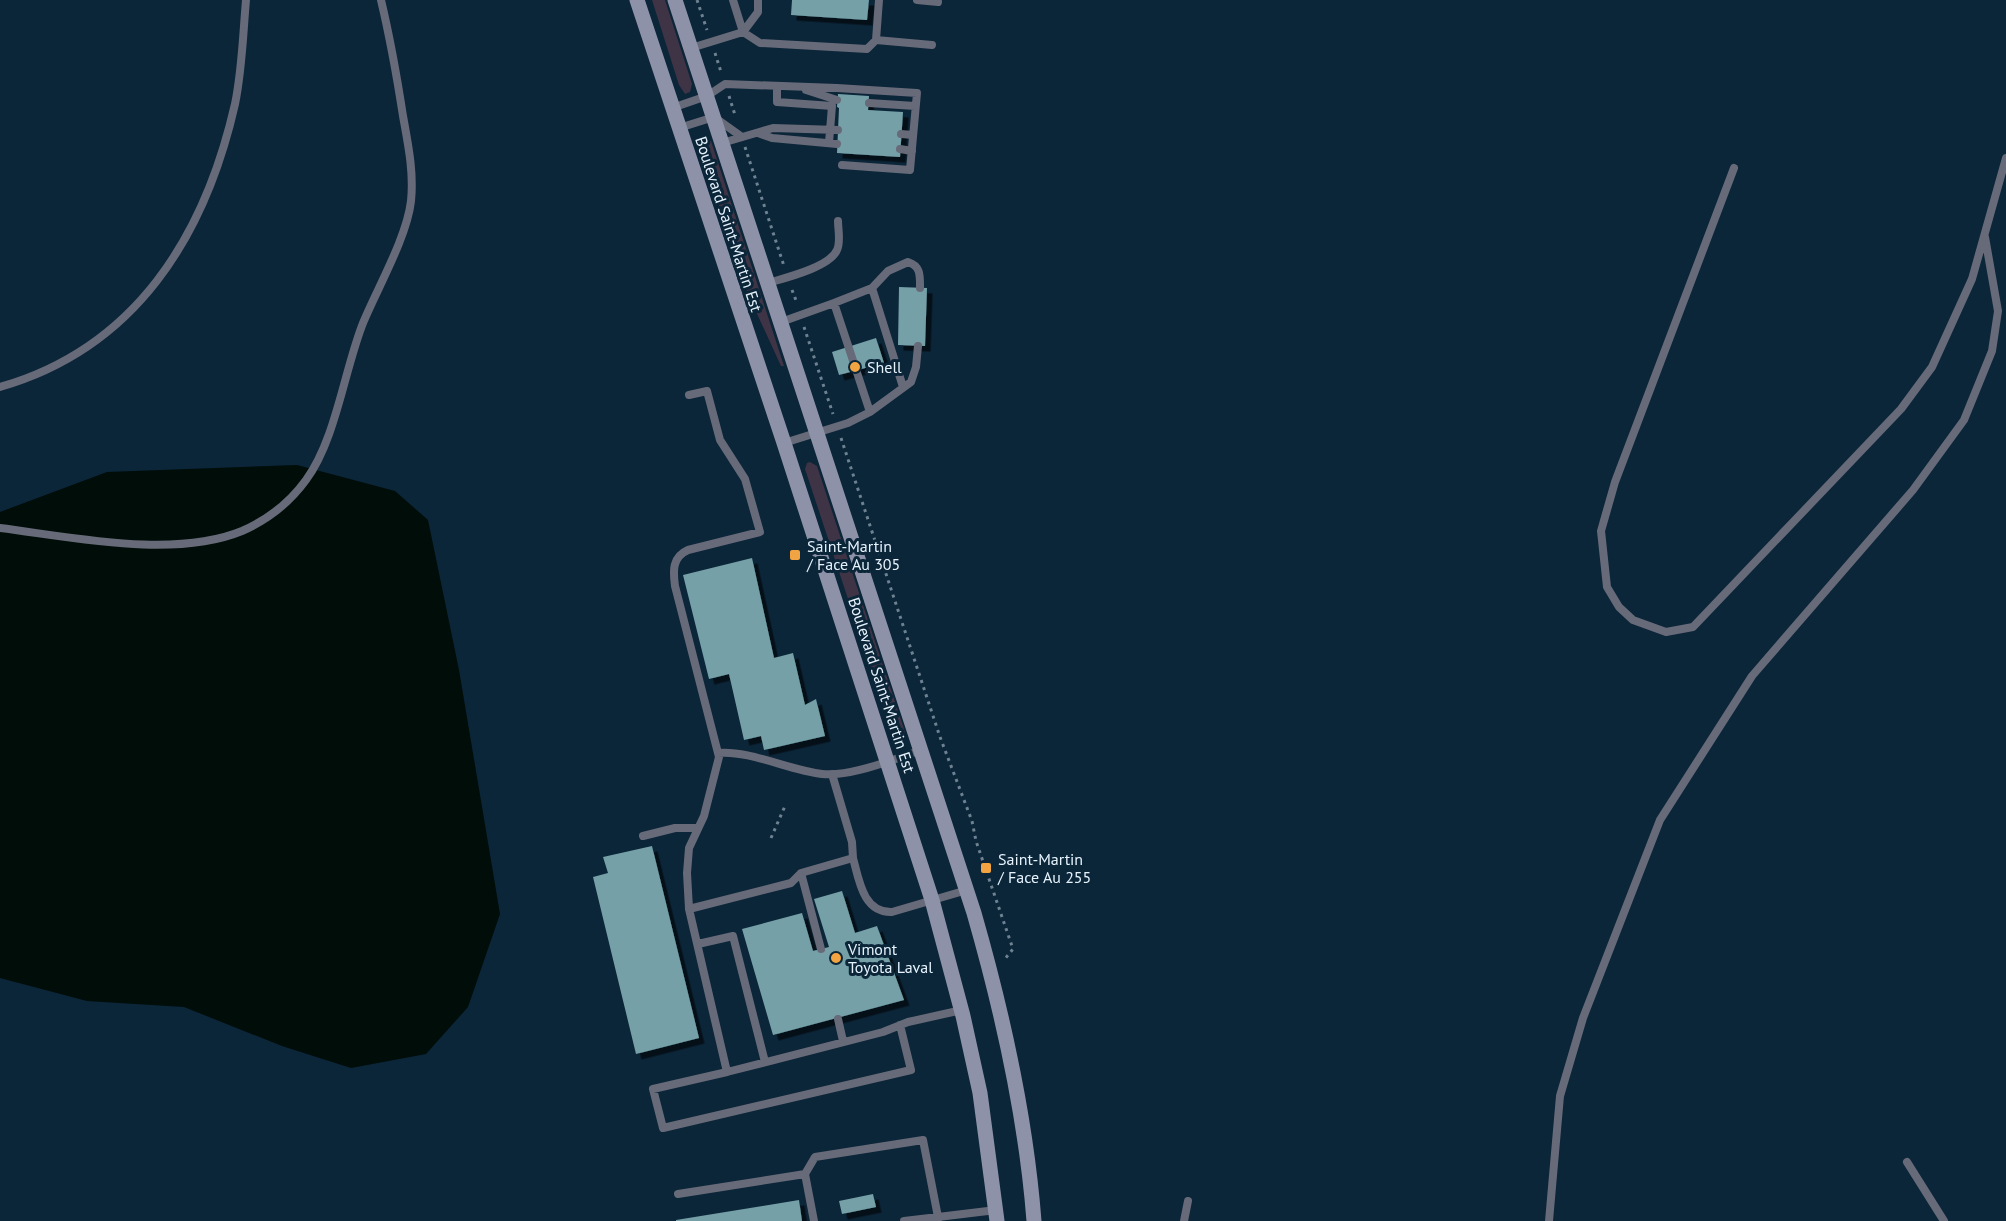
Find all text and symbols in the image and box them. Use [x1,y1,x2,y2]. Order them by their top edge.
street label: Boulevard Saint-Martin Est [691,134,767,315]
place label: Shell [867,357,902,377]
marker: Shell [848,360,862,374]
place label: Saint-Martin / Face Au 305 [806,536,900,574]
marker: Saint-Martin / Face Au 305 [788,548,802,562]
street label: Boulevard Saint-Martin Est [844,595,920,776]
place label: Saint-Martin / Face Au 255 [997,849,1091,887]
marker: Saint-Martin / Face Au 255 [979,861,993,875]
place label: Vimont Toyota Laval [847,939,933,977]
marker: Vimont Toyota Laval [829,951,843,965]

